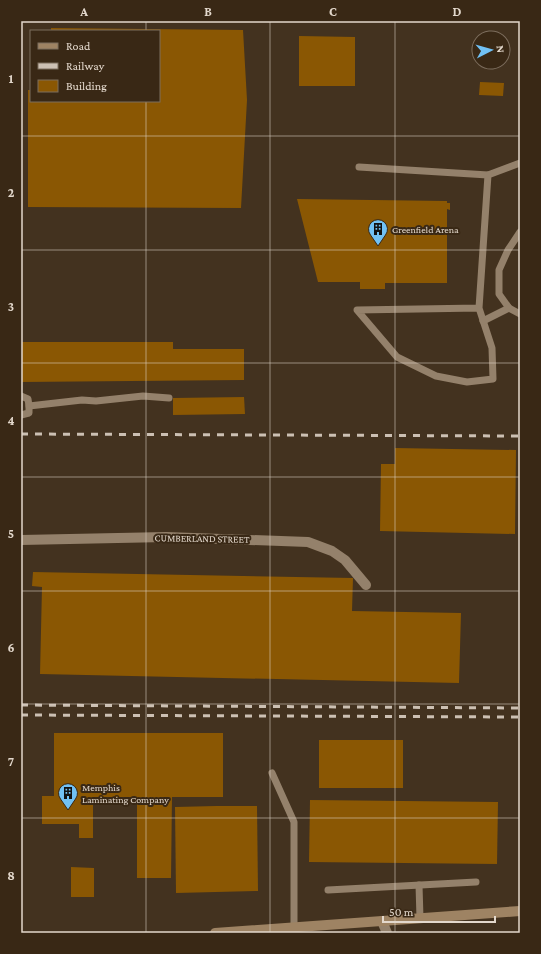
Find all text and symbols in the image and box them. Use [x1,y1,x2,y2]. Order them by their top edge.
text: A [79,4,88,19]
text: B [204,4,212,19]
text: C [329,4,337,19]
text: D [453,4,462,19]
legend [30,30,160,102]
north arrow [471,30,511,70]
text: Road [66,39,91,53]
text: N [495,45,507,54]
text: Railway [66,59,105,73]
text: 1 [9,71,14,86]
text: Building [66,79,107,93]
text: 2 [8,185,15,200]
building icon: Greenfield Arena [367,218,389,246]
place label: Greenfield Arena [392,224,459,235]
text: 3 [8,299,14,314]
text: 4 [7,413,15,428]
text: 5 [8,526,14,541]
street label: CUMBERLAND STREET [154,532,250,545]
text: 6 [7,640,15,655]
text: 7 [8,754,14,769]
building icon: Memphis Laminating Company [57,782,79,810]
place label: Memphis Laminating Company [82,782,169,805]
text: 8 [7,868,15,883]
scale bar [383,898,495,924]
text: 50 m [389,905,414,919]

